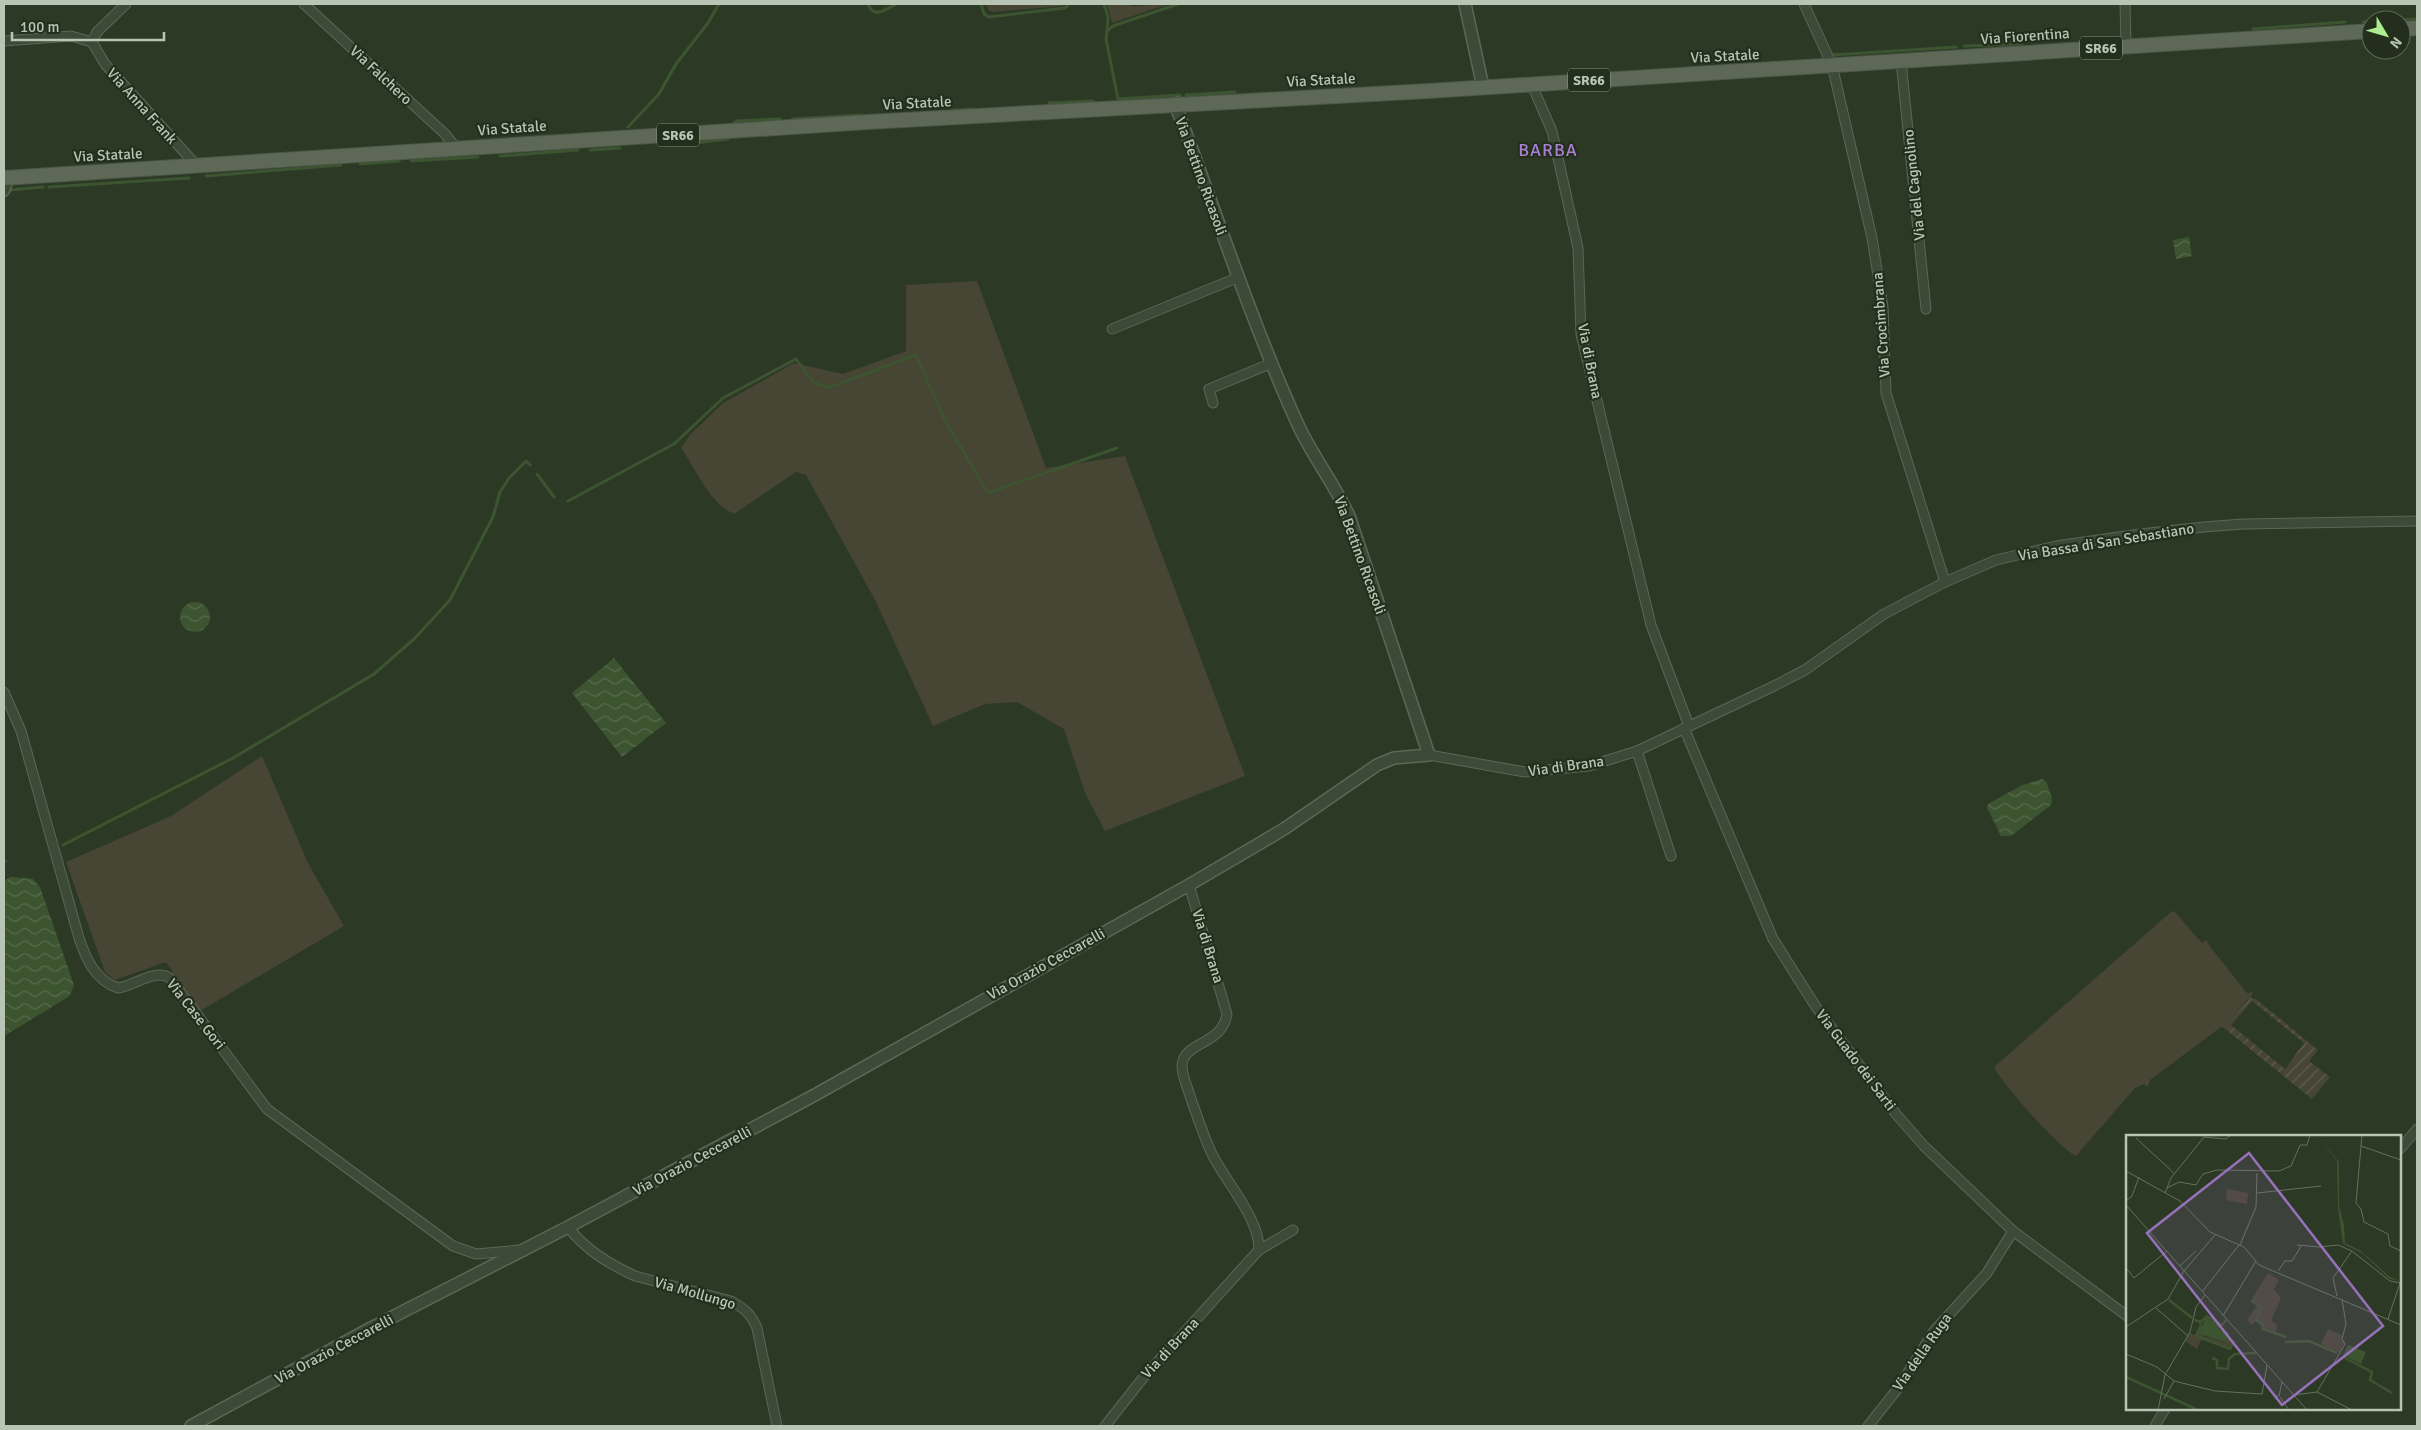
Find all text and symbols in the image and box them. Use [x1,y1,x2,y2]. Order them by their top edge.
scale bar [12,10,165,42]
north arrow [2361,10,2411,60]
text: 100 m [20,18,60,36]
street label: Via Fiorentina [1980,24,2070,48]
text: N [2386,34,2406,52]
road number: SR66 [2080,36,2122,59]
street label: Via Falchero [346,42,416,109]
street label: Via Statale [1690,45,1760,67]
street label: Via Anna Frank [103,64,181,148]
road number: SR66 [1568,68,1610,92]
street label: Via Statale [1286,69,1356,91]
street label: Via Statale [882,92,952,114]
street label: Via Bettino Ricasoli [1171,114,1231,238]
street label: Via Statale [477,117,547,139]
road number: SR66 [657,124,699,146]
street label: Via del Cagnolino [1899,128,1929,241]
district label: BARBA [1518,139,1578,161]
street label: Via Statale [73,144,143,166]
street label: Via Crocimbrana [1868,272,1894,378]
street label: Via di Brana [1574,322,1606,400]
street label: Via Bettino Ricasoli [1330,493,1390,617]
street label: Via Bassa di San Sebastiano [2017,519,2195,565]
street label: Via di Brana [1527,752,1605,780]
street label: Via di Brana [1188,907,1228,985]
street label: Via Orazio Ceccarelli [984,924,1108,1004]
street label: Via Case Gori [163,975,229,1053]
street label: Via Guado dei Sarti [1812,1006,1900,1114]
street label: Via Orazio Ceccarelli [630,1122,754,1200]
inset map [2126,1135,2401,1410]
street label: Via Mollungo [652,1273,738,1313]
street label: Via Orazio Ceccarelli [272,1310,396,1388]
street label: Via della Ruga [1889,1310,1955,1394]
street label: Via di Brana [1137,1314,1203,1382]

